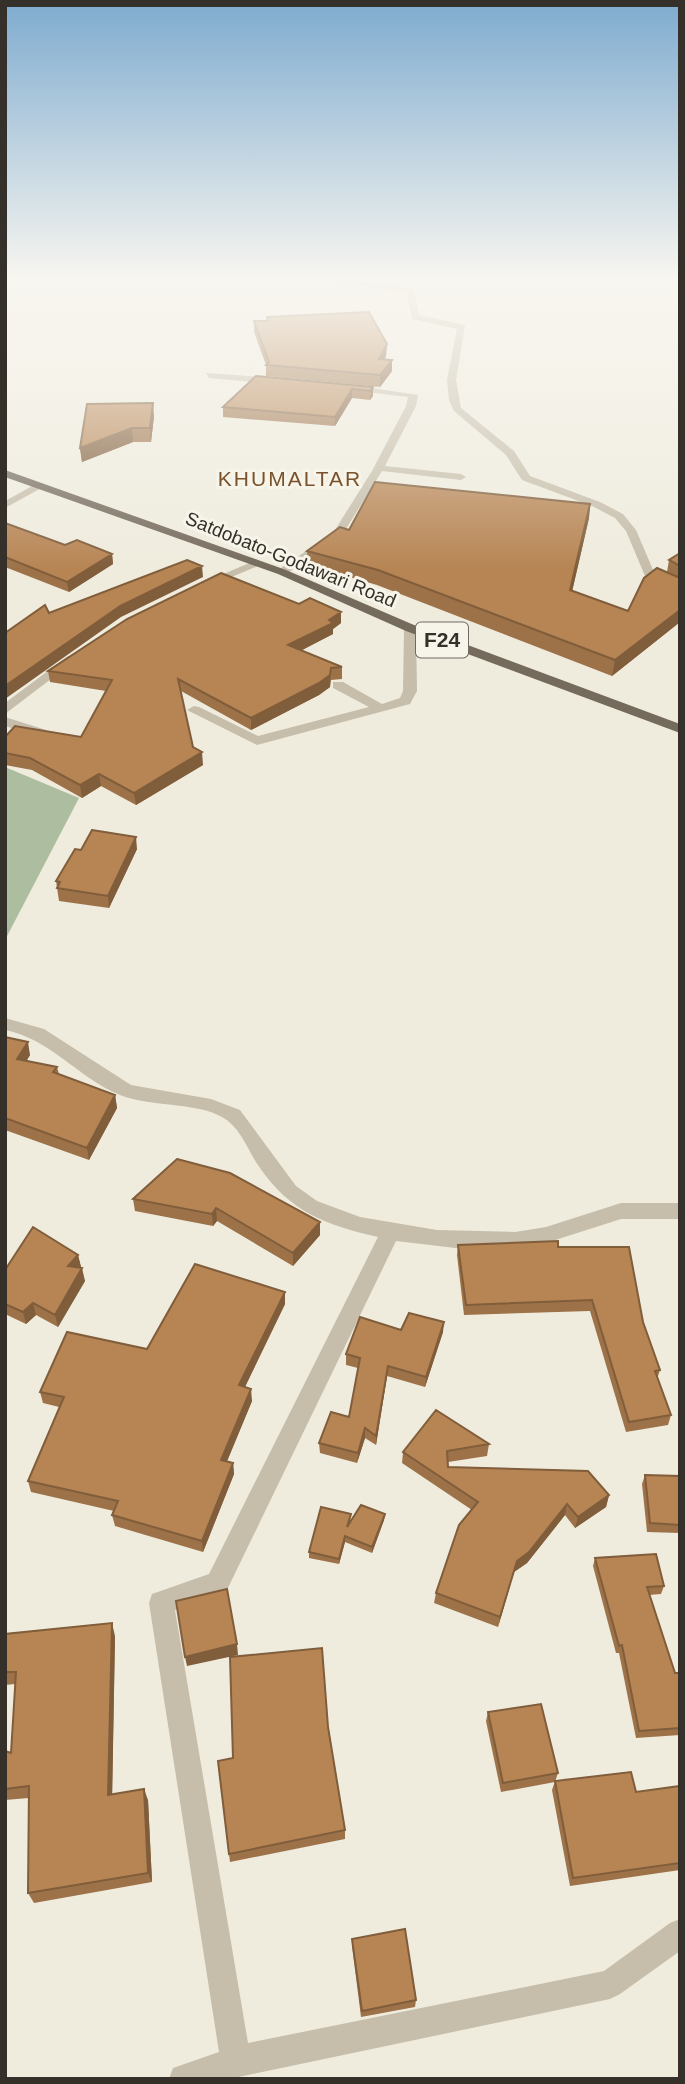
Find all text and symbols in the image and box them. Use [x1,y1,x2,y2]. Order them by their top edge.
district label: KHUMALTAR [218,467,362,490]
street label: Satdobato-Godawari Road [183,508,399,611]
road number: F24 [416,622,468,658]

